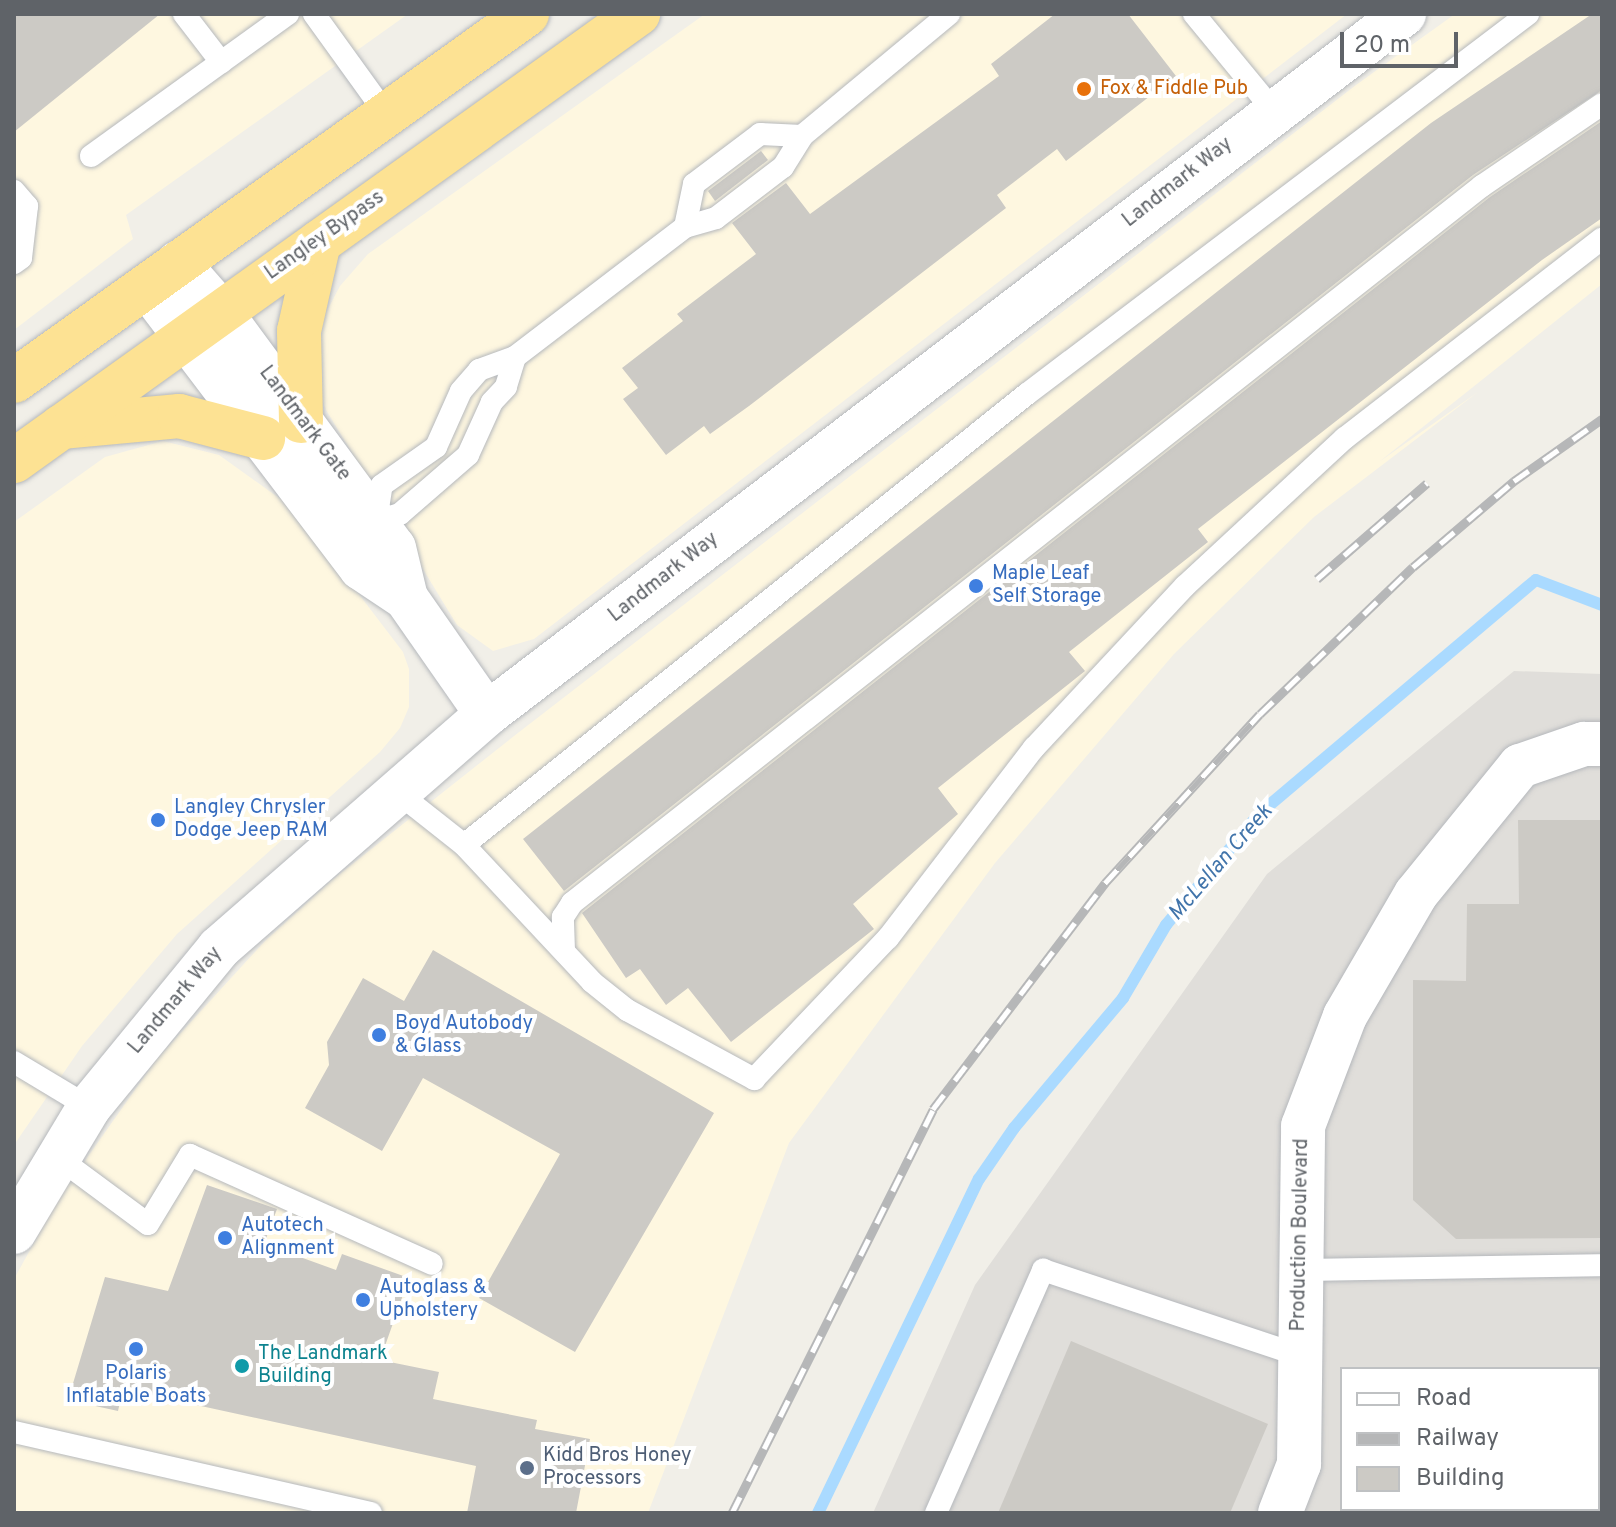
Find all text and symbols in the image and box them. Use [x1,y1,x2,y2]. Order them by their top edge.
scale bar [1344,16,1462,66]
text: 20 m [1354,31,1410,61]
place label: Fox & Fiddle Pub [1100,77,1248,101]
marker: Fox & Fiddle Pub [1075,80,1093,98]
street label: Landmark Way [1118,133,1238,233]
street label: Langley Bypass [261,186,389,286]
street label: Landmark Gate [253,362,355,486]
street label: Landmark Way [604,528,724,628]
place label: Maple Leaf Self Storage [992,562,1101,609]
marker: Maple Leaf Self Storage [967,577,985,595]
place label: Langley Chrysler Dodge Jeep RAM [174,796,328,843]
water label: McLellan Creek [1163,799,1279,927]
marker: Langley Chrysler Dodge Jeep RAM [149,811,167,829]
street label: Landmark Way [124,942,228,1060]
place label: Boyd Autobody & Glass [395,1012,534,1059]
marker: Boyd Autobody & Glass [370,1026,388,1044]
street label: Production Boulevard [1287,1138,1315,1332]
place label: Autotech Alignment [241,1214,335,1261]
marker: Autotech Alignment [216,1229,234,1247]
place label: Autoglass & Upholstery [379,1276,487,1323]
marker: Autoglass & Upholstery [354,1291,372,1309]
marker: Polaris Inflatable Boats [127,1340,145,1358]
place label: The Landmark Building [258,1342,388,1389]
marker: The Landmark Building [233,1357,251,1375]
place label: Polaris Inflatable Boats [66,1362,206,1409]
legend [1340,1367,1600,1511]
text: Road [1416,1384,1472,1414]
text: Railway [1416,1424,1499,1454]
place label: Kidd Bros Honey Processors [543,1444,692,1491]
marker: Kidd Bros Honey Processors [518,1459,536,1477]
text: Building [1416,1464,1505,1494]

